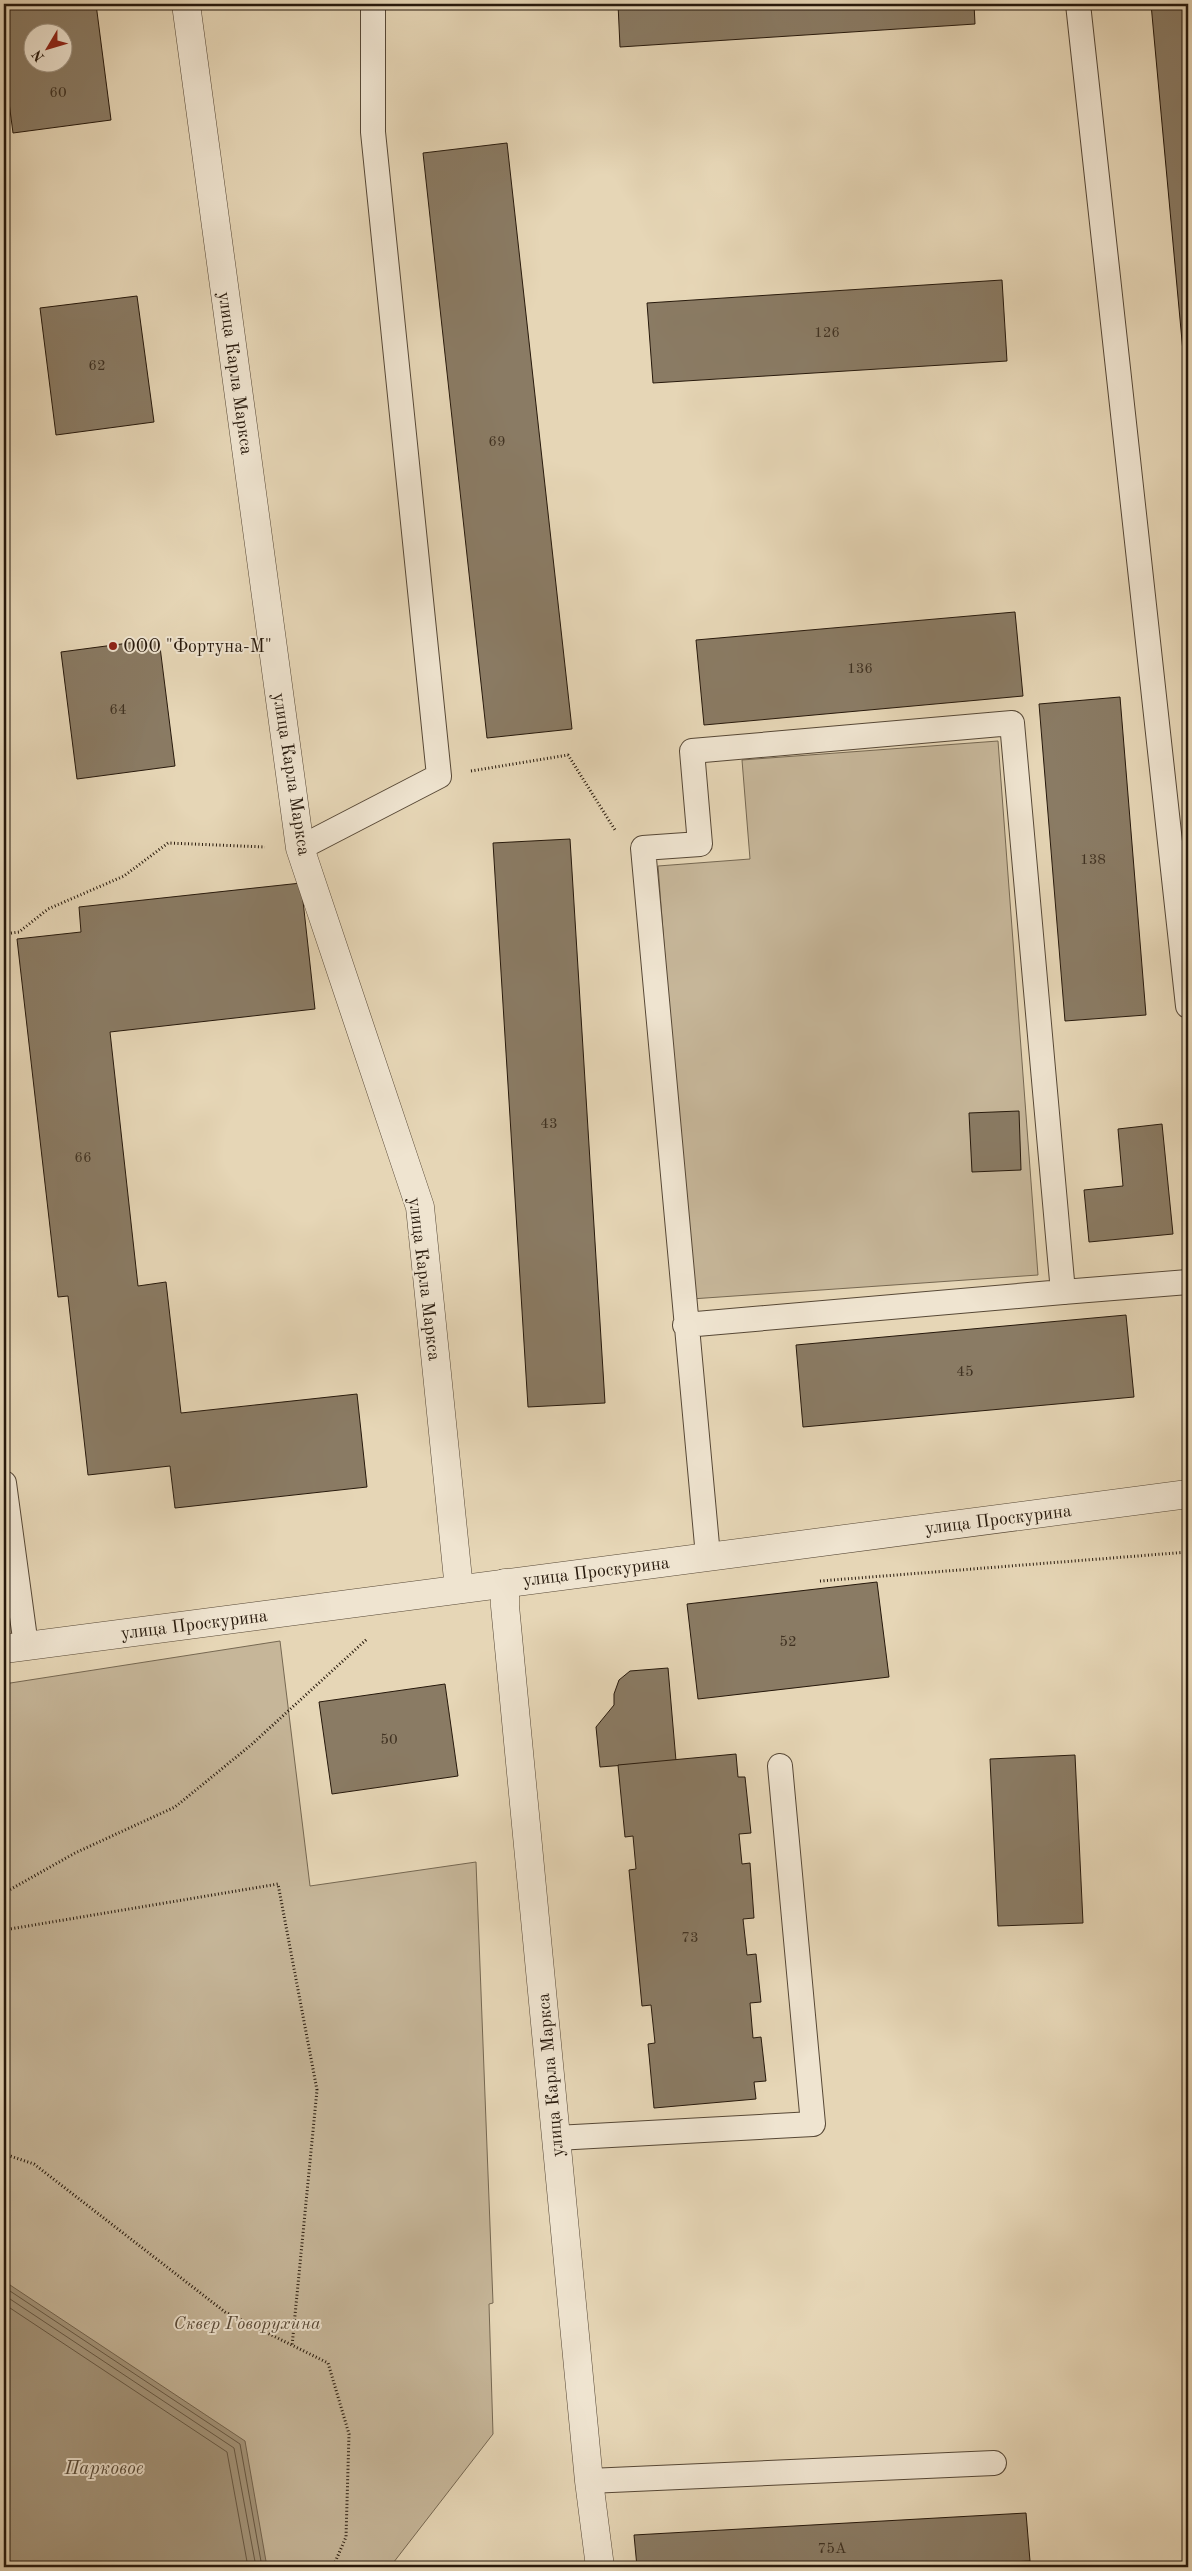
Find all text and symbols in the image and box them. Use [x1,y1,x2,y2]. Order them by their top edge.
north arrow [22,22,72,72]
text: N [30,47,47,64]
house number: 60 [49,86,67,101]
street label: улица Карла Маркса [215,290,255,456]
house number: 126 [814,326,840,341]
house number: 62 [88,359,106,374]
house number: 69 [488,435,506,450]
place label: ООО "Фортуна-М" [123,638,272,656]
marker: ООО "Фортуна-М" [107,640,119,652]
house number: 136 [847,662,873,677]
street label: улица Карла Маркса [269,692,313,857]
house number: 64 [109,703,127,718]
house number: 138 [1080,853,1106,868]
house number: 43 [540,1117,558,1132]
house number: 66 [74,1151,92,1166]
street label: улица Карла Маркса [405,1196,443,1362]
house number: 45 [956,1365,974,1380]
street label: улица Проскурина [924,1502,1073,1538]
street label: улица Проскурина [522,1554,671,1590]
street label: улица Проскурина [120,1607,269,1643]
house number: 52 [779,1635,797,1650]
house number: 50 [380,1733,398,1748]
house number: 73 [681,1931,699,1946]
street label: улица Карла Маркса [535,1992,567,2158]
park label: Сквер Говорухина [173,2315,321,2333]
water label: Парковое [63,2460,144,2479]
house number: 75А [818,2542,847,2557]

